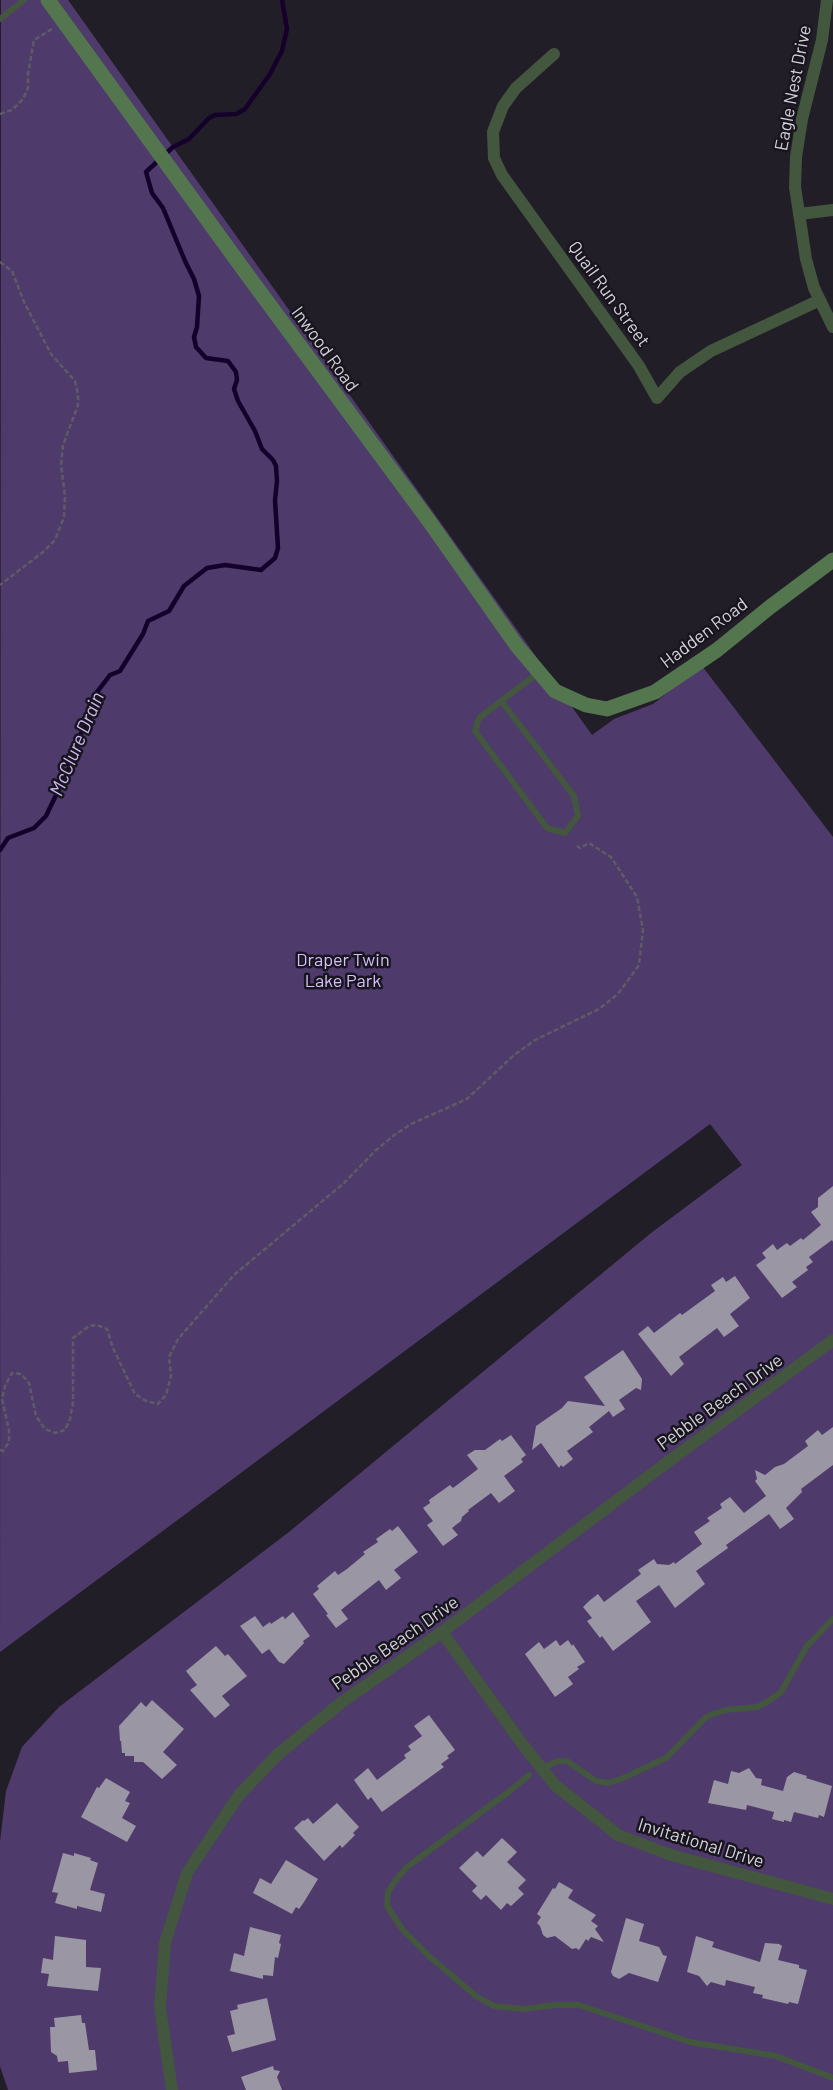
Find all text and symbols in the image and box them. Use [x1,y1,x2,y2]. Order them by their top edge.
street label: Eagle Nest Drive [770,23,816,153]
street label: Quail Run Street [564,237,654,351]
street label: Inwood Road [287,302,363,396]
street label: Hadden Road [656,593,752,673]
water label: McClure Drain [45,689,109,799]
park label: Draper Twin Lake Park [296,949,390,992]
street label: Pebble Beach Drive [653,1349,787,1455]
street label: Pebble Beach Drive [328,1591,462,1695]
street label: Invitational Drive [635,1814,767,1872]

